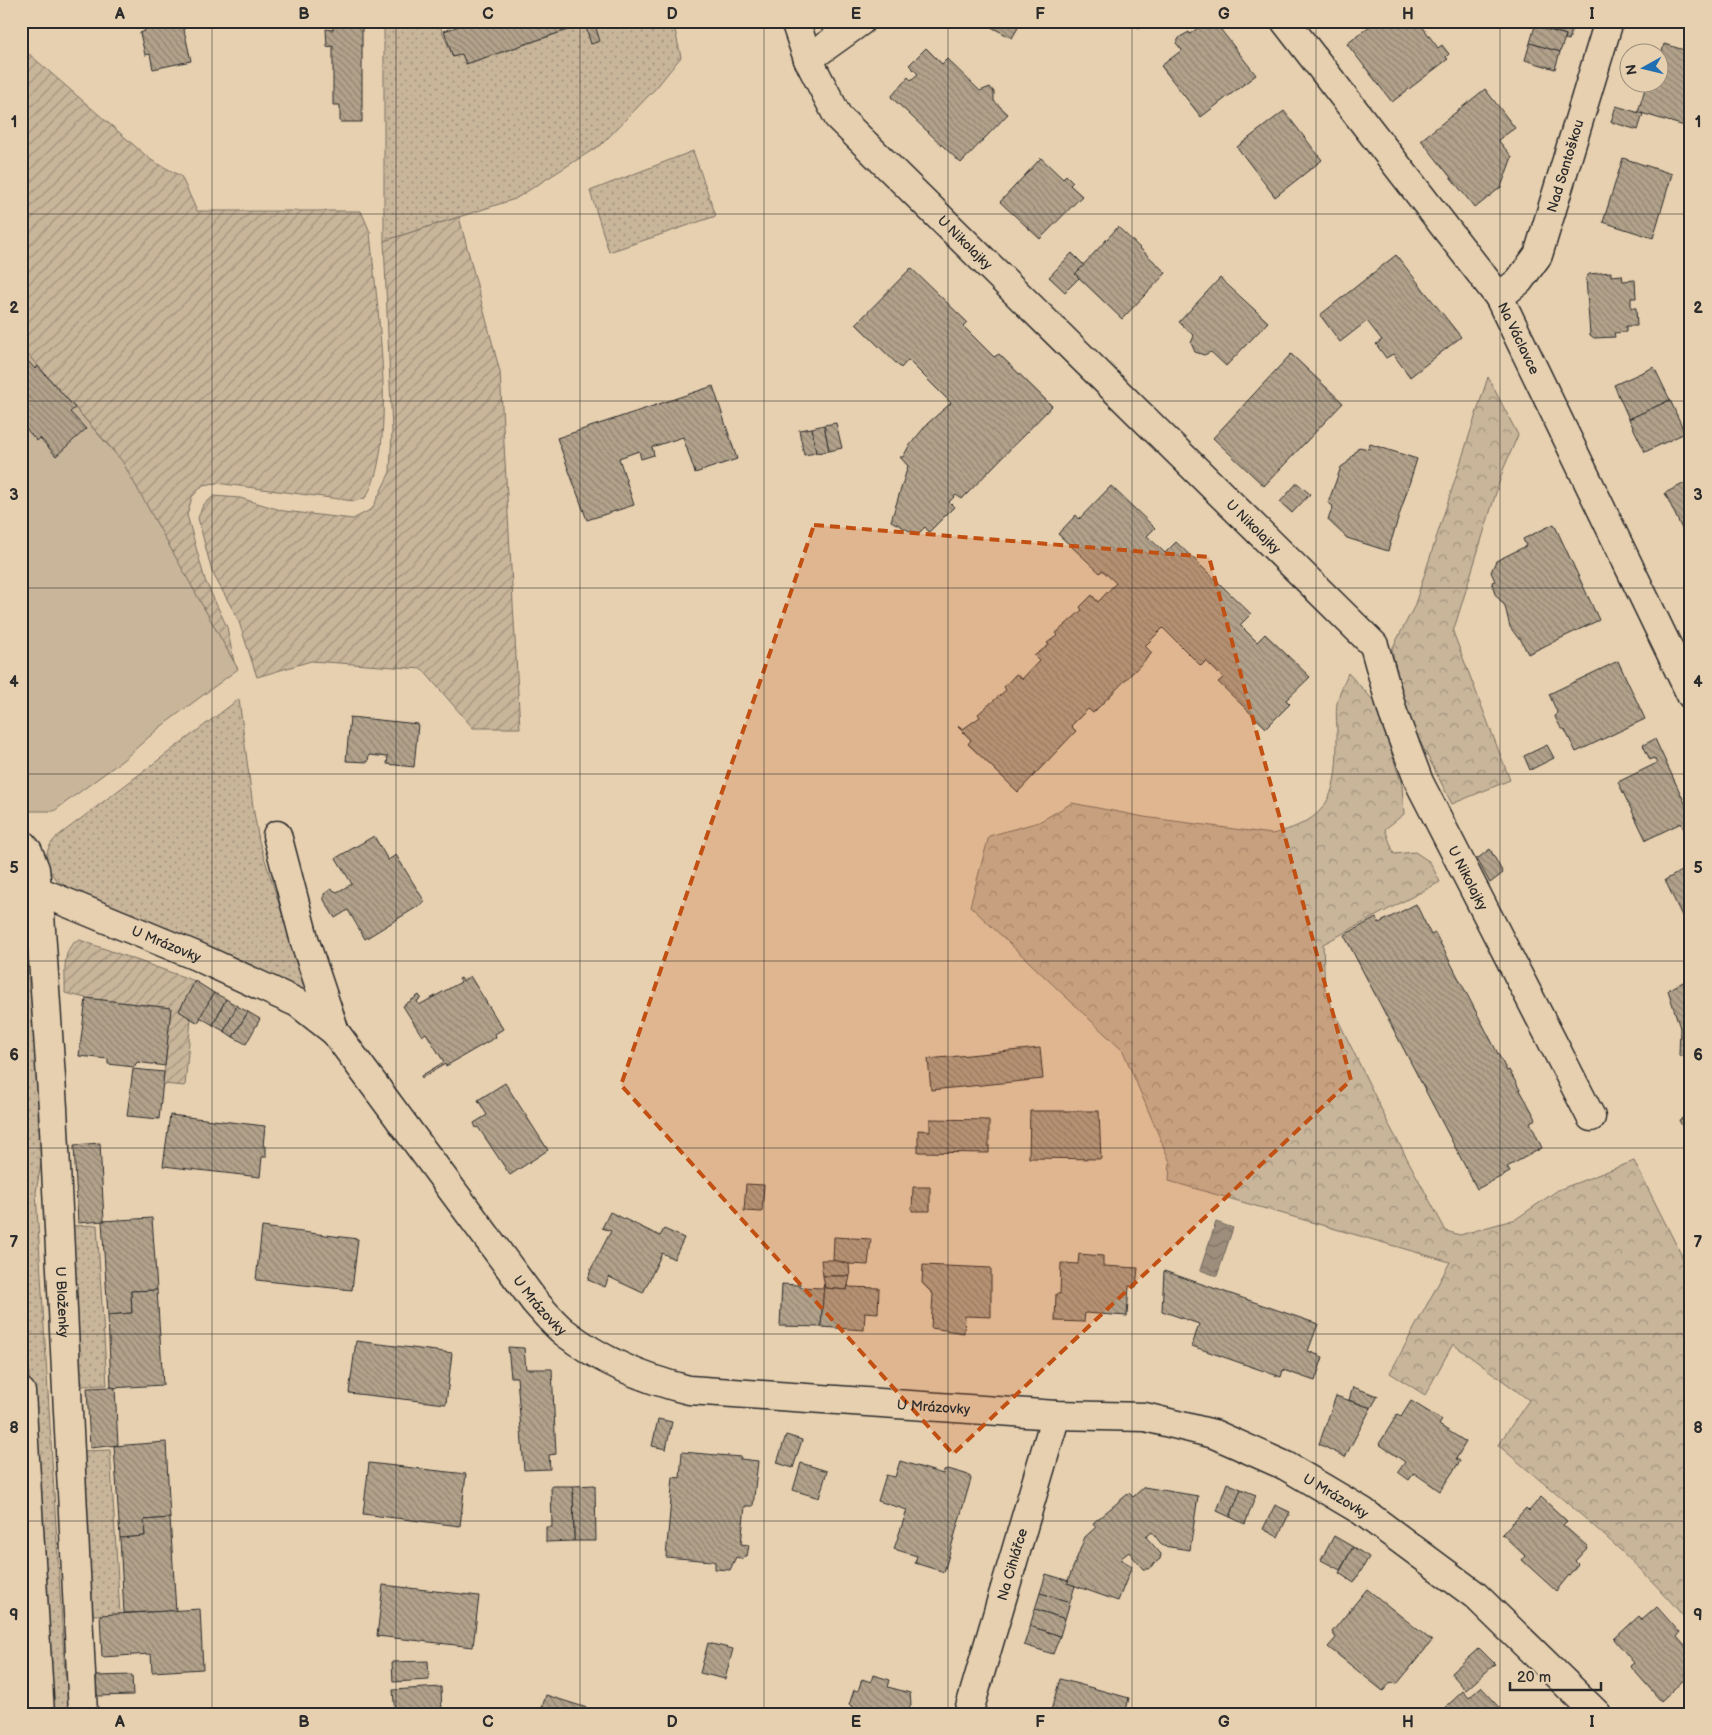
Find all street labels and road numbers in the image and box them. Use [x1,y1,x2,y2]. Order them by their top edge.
street label: Nad Santoškou [1543,117,1588,214]
street label: U Nikolajky [934,212,996,274]
street label: Na Václavce [1494,300,1543,377]
street label: U Nikolajky [1222,496,1285,558]
street label: U Nikolajky [1444,843,1492,914]
street label: U Mrázovky [129,922,204,966]
street label: U Blaženky [52,1266,72,1339]
street label: U Mrázovky [509,1272,570,1340]
street label: U Mrázovky [896,1396,971,1418]
street label: U Mrázovky [1300,1470,1373,1523]
street label: Na Cihlářce [994,1526,1031,1603]

